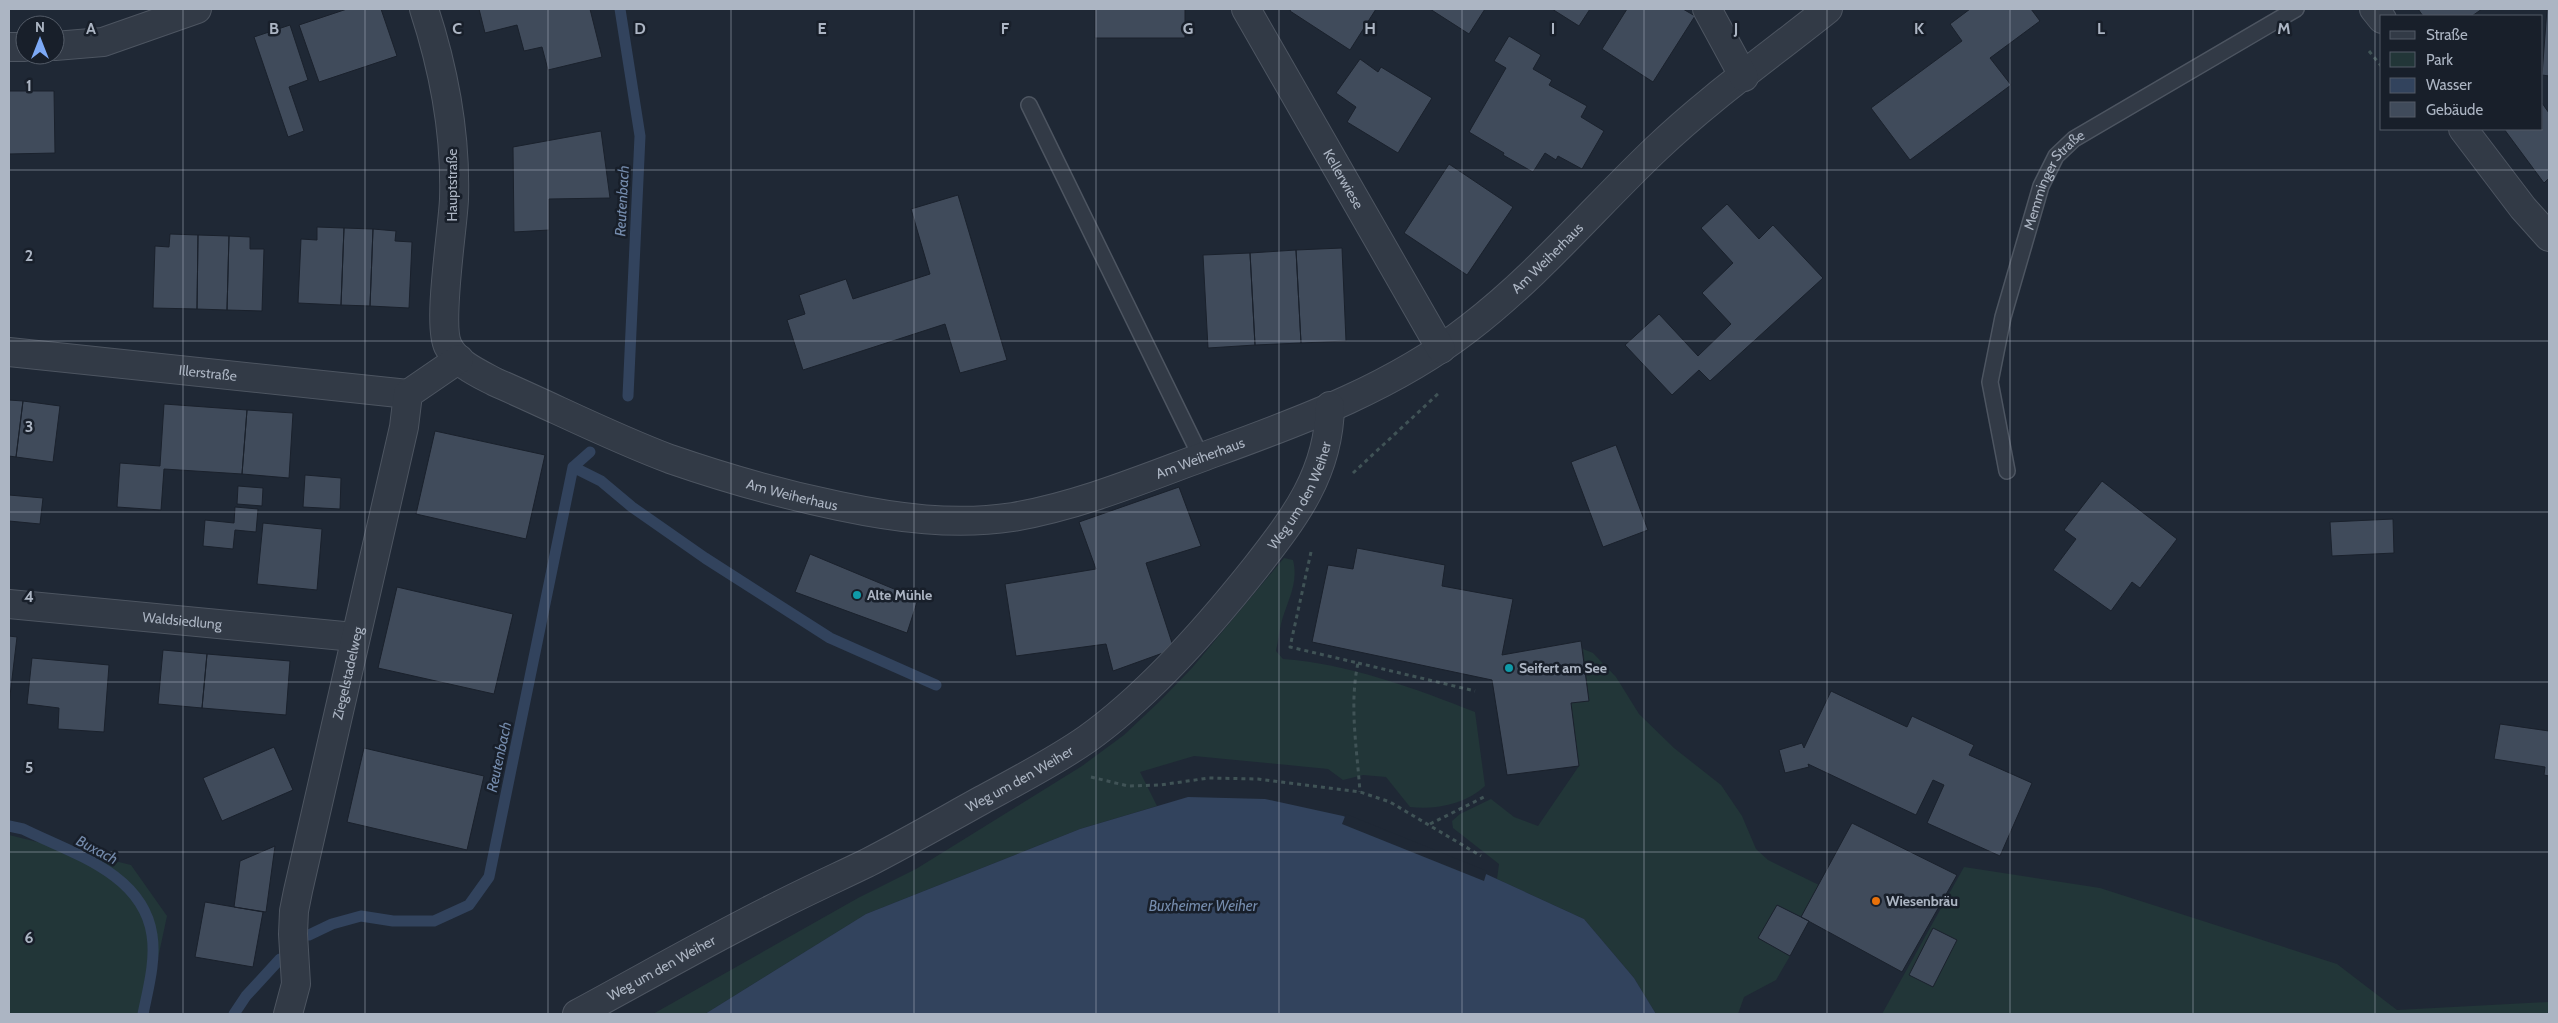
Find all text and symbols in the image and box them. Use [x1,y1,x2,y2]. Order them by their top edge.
north arrow [15,15,65,65]
legend [2380,15,2543,130]
text: N [35,18,45,36]
text: A [86,19,96,38]
text: B [269,19,279,38]
text: C [452,19,462,38]
text: D [634,19,646,38]
text: E [817,19,827,38]
text: F [1001,19,1010,38]
text: G [1183,19,1193,38]
text: H [1364,19,1376,38]
text: I [1551,19,1555,38]
text: J [1733,19,1738,38]
text: K [1914,19,1924,38]
text: L [2097,19,2105,38]
text: M [2277,19,2291,38]
text: Straße [2426,26,2468,44]
text: Park [2426,51,2453,69]
text: 1 [26,76,32,95]
text: Wasser [2426,76,2472,94]
text: Gebäude [2426,101,2483,119]
street label: Memminger Straße [2020,126,2088,232]
street label: Kellerwiese [1319,146,1368,212]
street label: Hauptstraße [443,149,461,221]
water label: Reutenbach [611,165,633,237]
street label: Am Weiherhaus [1508,219,1587,297]
text: 2 [25,246,33,265]
street label: Illerstraße [178,361,238,385]
text: 3 [25,417,33,436]
street label: Am Weiherhaus [1153,433,1247,483]
street label: Weg um den Weiher [1264,439,1335,553]
street label: Am Weiherhaus [744,475,840,515]
place label: Alte Mühle [867,586,932,604]
text: 4 [24,587,34,606]
marker: Alte Mühle [851,589,863,601]
street label: Waldsiedlung [142,608,224,633]
street label: Ziegelstadelweg [328,624,367,721]
place label: Seifert am See [1519,659,1607,677]
marker: Seifert am See [1503,662,1515,674]
water label: Reutenbach [483,720,515,794]
street label: Weg um den Weiher [962,741,1077,816]
text: 5 [25,758,33,777]
water label: Buxach [73,832,121,868]
place label: Wiesenbräu [1886,892,1958,910]
marker: Wiesenbräu [1870,895,1882,907]
water label: Buxheimer Weiher [1149,897,1259,915]
text: 6 [25,928,34,947]
street label: Weg um den Weiher [604,931,719,1005]

